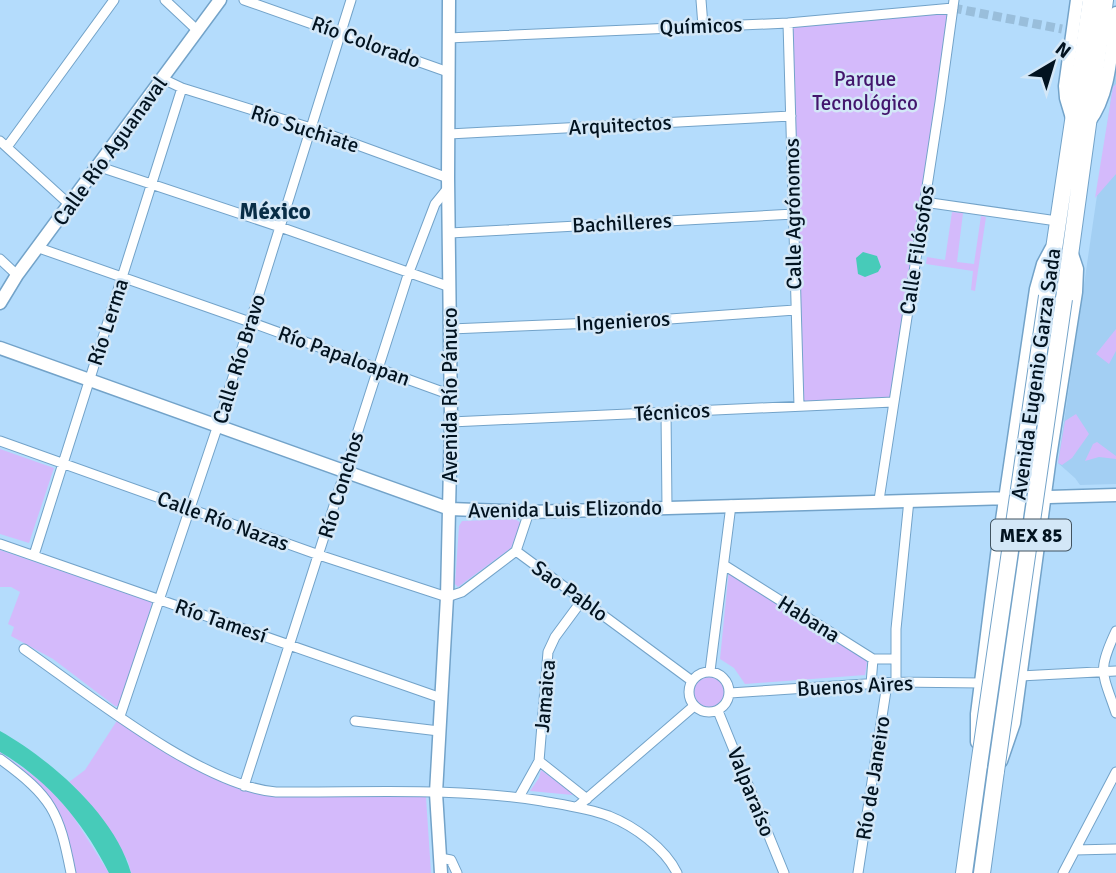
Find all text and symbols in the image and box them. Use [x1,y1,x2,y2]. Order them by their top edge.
street label: Río Colorado [308,10,424,74]
street label: Químicos [659,12,743,40]
north arrow [1018,28,1088,98]
text: N [1050,37,1075,64]
park label: Parque Tecnológico [812,66,918,116]
street label: Calle Río Aguanaval [47,71,173,231]
street label: Río Suchiate [248,99,362,159]
street label: Arquitectos [568,109,672,141]
street label: Calle Agrónomos [779,138,807,290]
street label: Calle Filósofos [894,183,940,317]
district label: México [239,197,311,226]
street label: Bachilleres [572,207,672,239]
street label: Avenida Eugenio Garza Sada [1005,246,1067,502]
street label: Río Lerma [82,275,134,369]
street label: Calle Río Bravo [207,291,271,427]
street label: Ingenieros [575,306,671,336]
street label: Avenida Río Pánuco [437,307,463,483]
street label: Río Papaloapan [274,320,414,392]
street label: Técnicos [633,397,711,427]
street label: Río Conchos [312,429,370,541]
street label: Calle Río Nazas [154,485,292,557]
street label: Avenida Luis Elizondo [468,494,662,524]
road number: MEX 85 [991,520,1071,550]
street label: Sao Pablo [527,555,613,627]
street label: Habana [773,590,845,648]
street label: Río Tamesí [172,593,271,649]
street label: Jamaica [529,658,561,734]
street label: Buenos Aires [796,670,914,702]
street label: Río de Janeiro [850,714,896,842]
street label: Valparaíso [721,744,781,840]

